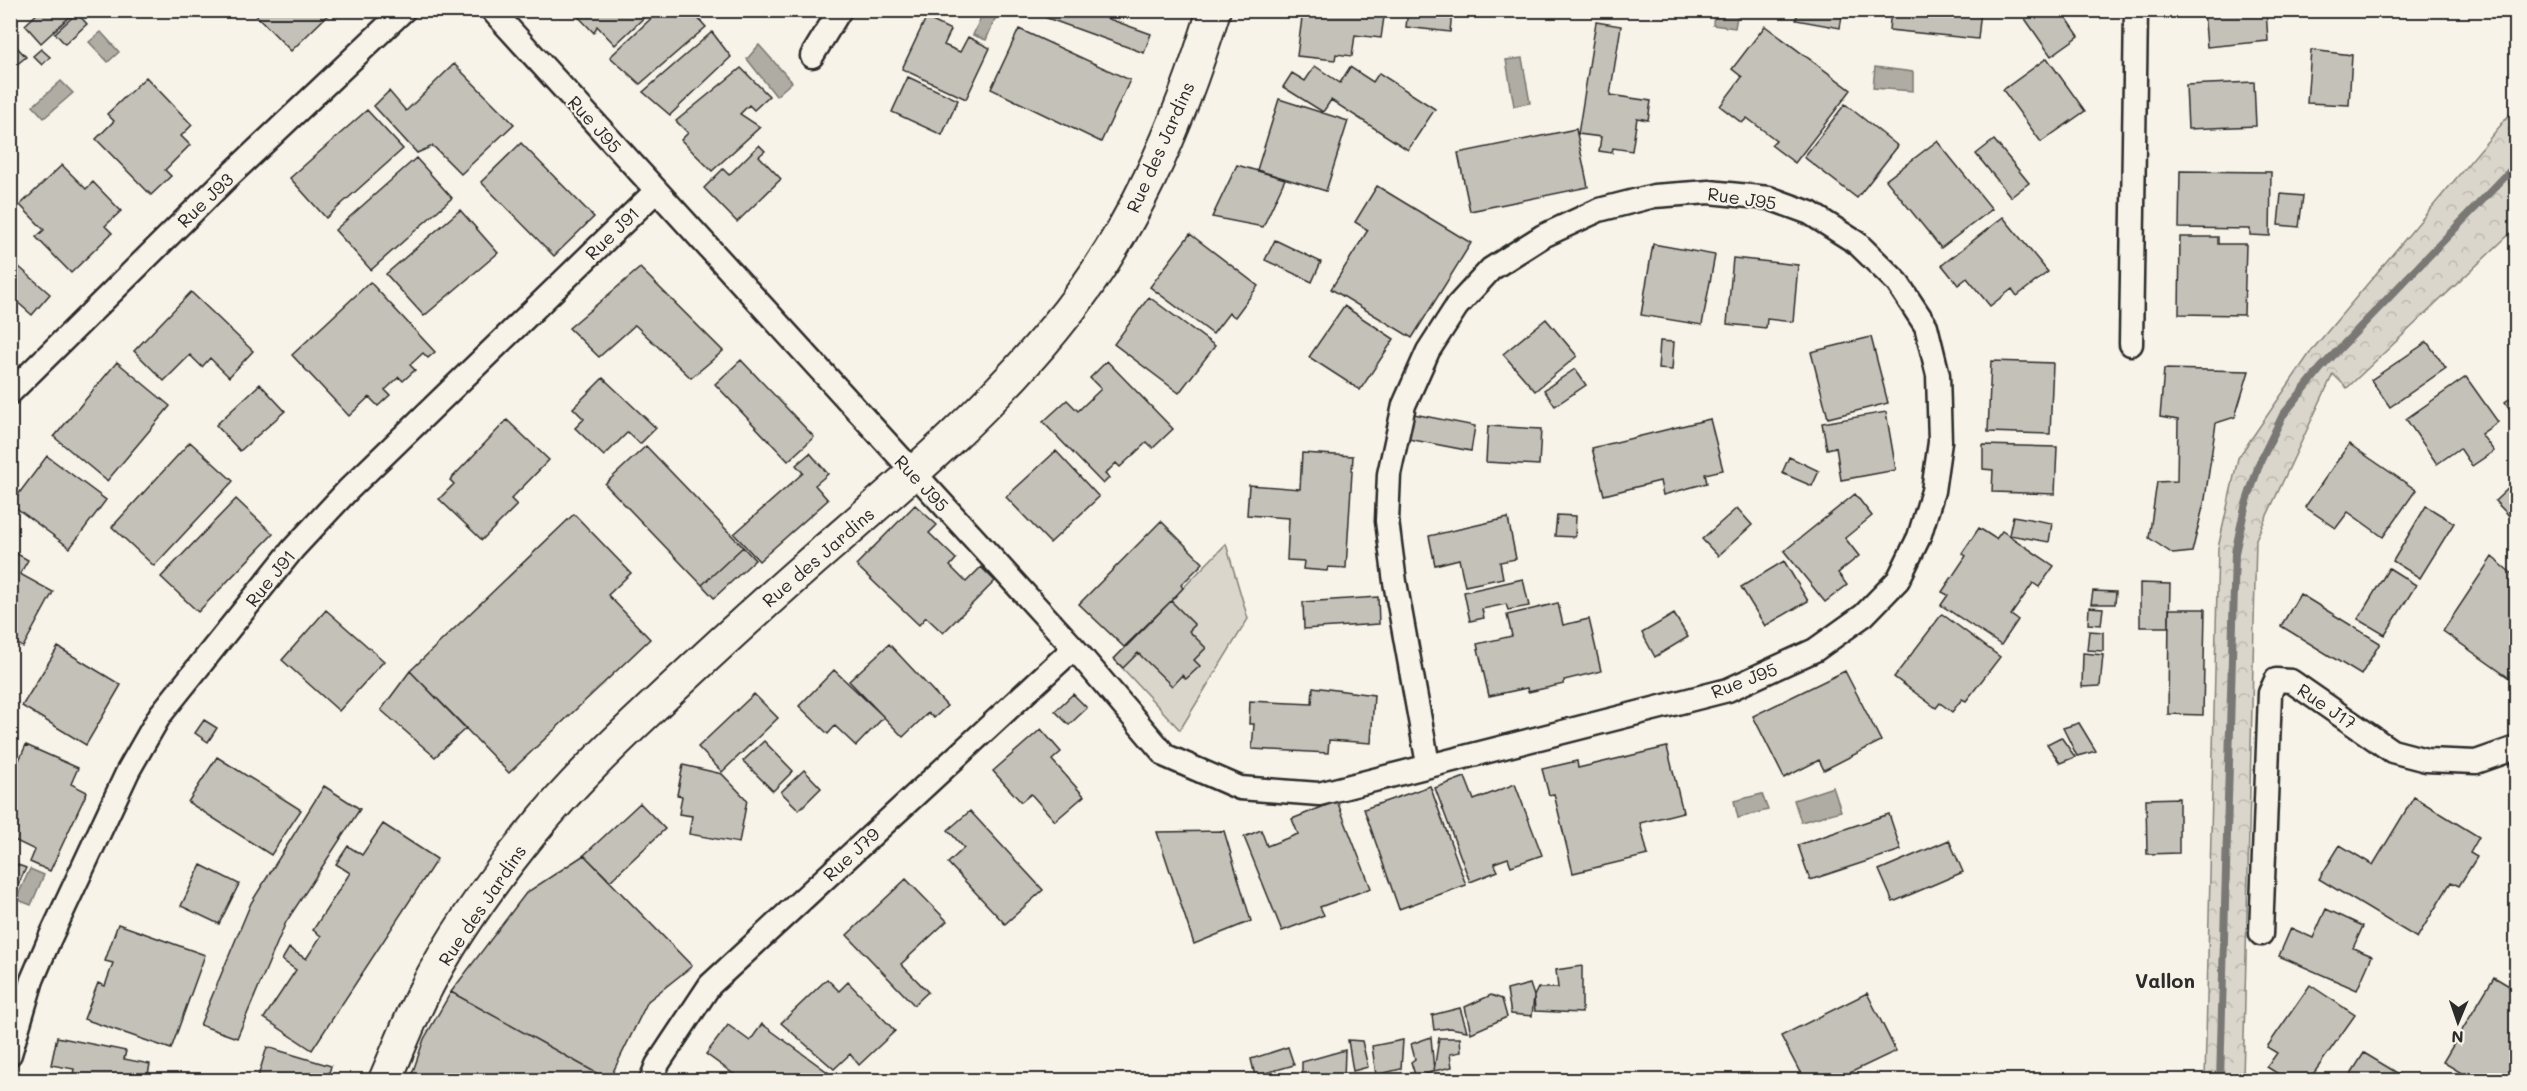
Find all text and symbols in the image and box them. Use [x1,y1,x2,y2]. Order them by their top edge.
street label: Rue des Jardins [1120,78,1200,216]
street label: Rue J95 [563,90,627,158]
street label: Rue J93 [172,167,238,233]
street label: Rue J95 [1706,181,1778,215]
street label: Rue J91 [580,201,644,265]
street label: Rue J95 [890,449,954,517]
street label: Rue des Jardins [757,502,879,612]
street label: Rue J91 [240,544,300,612]
street label: Rue J95 [1707,656,1781,704]
street label: Rue J17 [2293,678,2361,734]
street label: Rue J79 [818,822,885,886]
street label: Rue des Jardins [433,840,531,970]
district label: Vallon [2135,967,2195,993]
north arrow [2428,992,2488,1052]
text: N [2451,1027,2464,1048]

